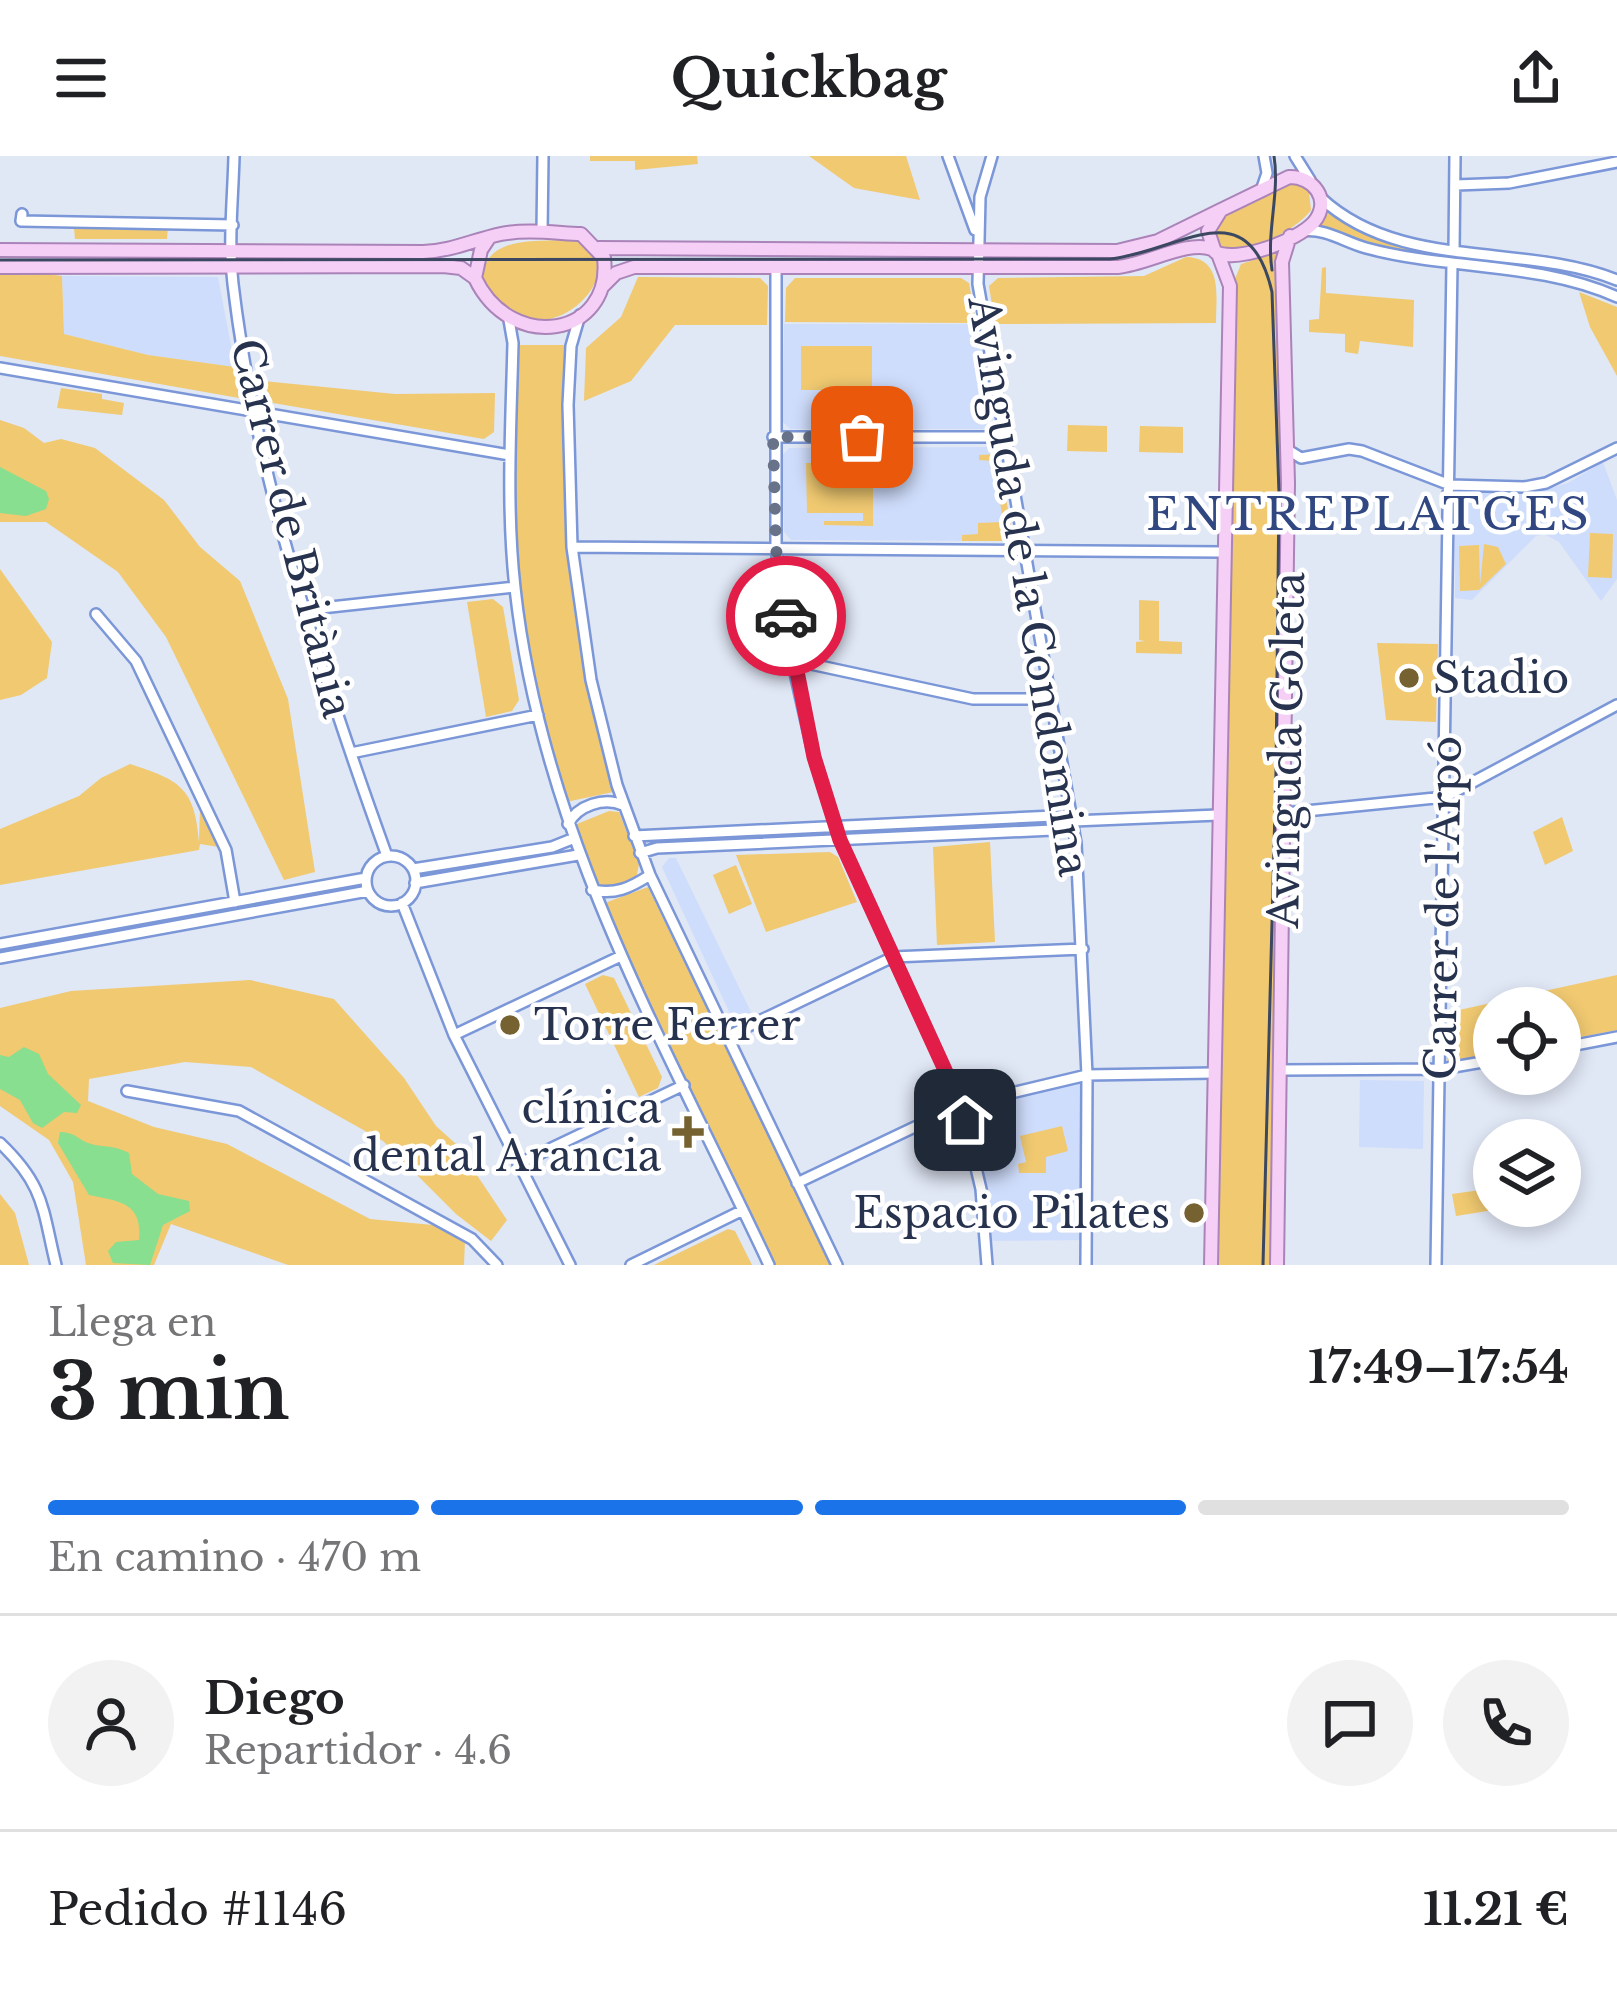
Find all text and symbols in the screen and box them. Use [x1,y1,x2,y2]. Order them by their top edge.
icon: menu [48,45,114,111]
text: Quickbag [671,45,946,112]
icon: share [1503,45,1569,111]
street label: Avinguda de la Condomina [957,292,1101,880]
street label: Carrer de Britània [220,333,364,723]
pin [811,386,913,488]
icon: bag [829,404,895,470]
district label: ENTREPLATGES [1146,486,1592,542]
courier [726,556,846,676]
street label: Avinguda Goleta [1257,571,1315,930]
icon: car [753,583,819,649]
place label: Stadio [1433,652,1569,704]
marker: Stadio [1396,665,1422,691]
street label: Carrer de l'Arpó [1414,735,1472,1081]
map controls [1473,987,1581,1227]
button: locate [1473,987,1581,1095]
place label: Torre Ferrer [534,999,800,1051]
marker: Torre Ferrer [497,1012,523,1038]
pin [914,1069,1016,1171]
place label: clínica dental Arancia [352,1082,662,1182]
icon: home [932,1087,998,1153]
marker: clínica dental Arancia [672,1116,704,1148]
button: layers [1473,1119,1581,1227]
place label: Espacio Pilates [853,1187,1170,1239]
marker: Espacio Pilates [1181,1200,1207,1226]
text: Llega en [48,1298,216,1347]
text: 17:49–17:54 [1308,1339,1569,1395]
text: 3 min [48,1343,290,1440]
text: En camino · 470 m [48,1533,421,1582]
button: person [48,1660,174,1786]
button: chat [1287,1660,1413,1786]
button: phone [1443,1660,1569,1786]
text: Diego [204,1670,345,1726]
text: Repartidor · 4.6 [204,1726,512,1775]
text: Pedido #1146 [48,1881,347,1937]
text: 11.21 € [1423,1881,1569,1937]

